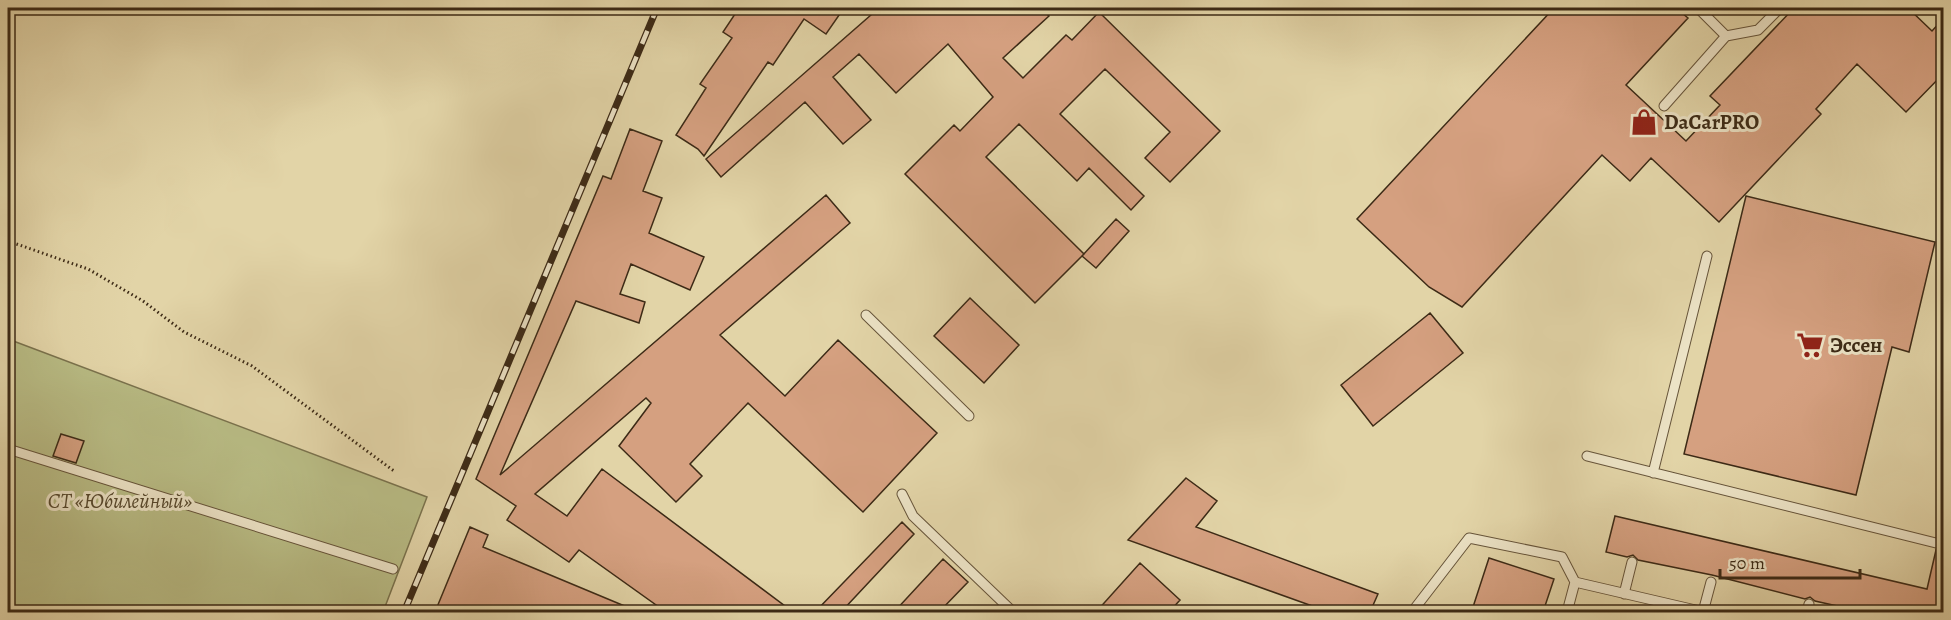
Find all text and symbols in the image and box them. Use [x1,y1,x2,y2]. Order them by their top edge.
shop icon: DaCarPRO [1629,107,1659,137]
place label: DaCarPRO [1664,108,1759,136]
supermarket icon: Эссен [1795,330,1825,360]
place label: Эссен [1830,331,1883,359]
park label: СТ «Юбилейный» [48,487,193,515]
scale bar [1720,542,1860,580]
text: 50 m [1729,551,1765,575]

